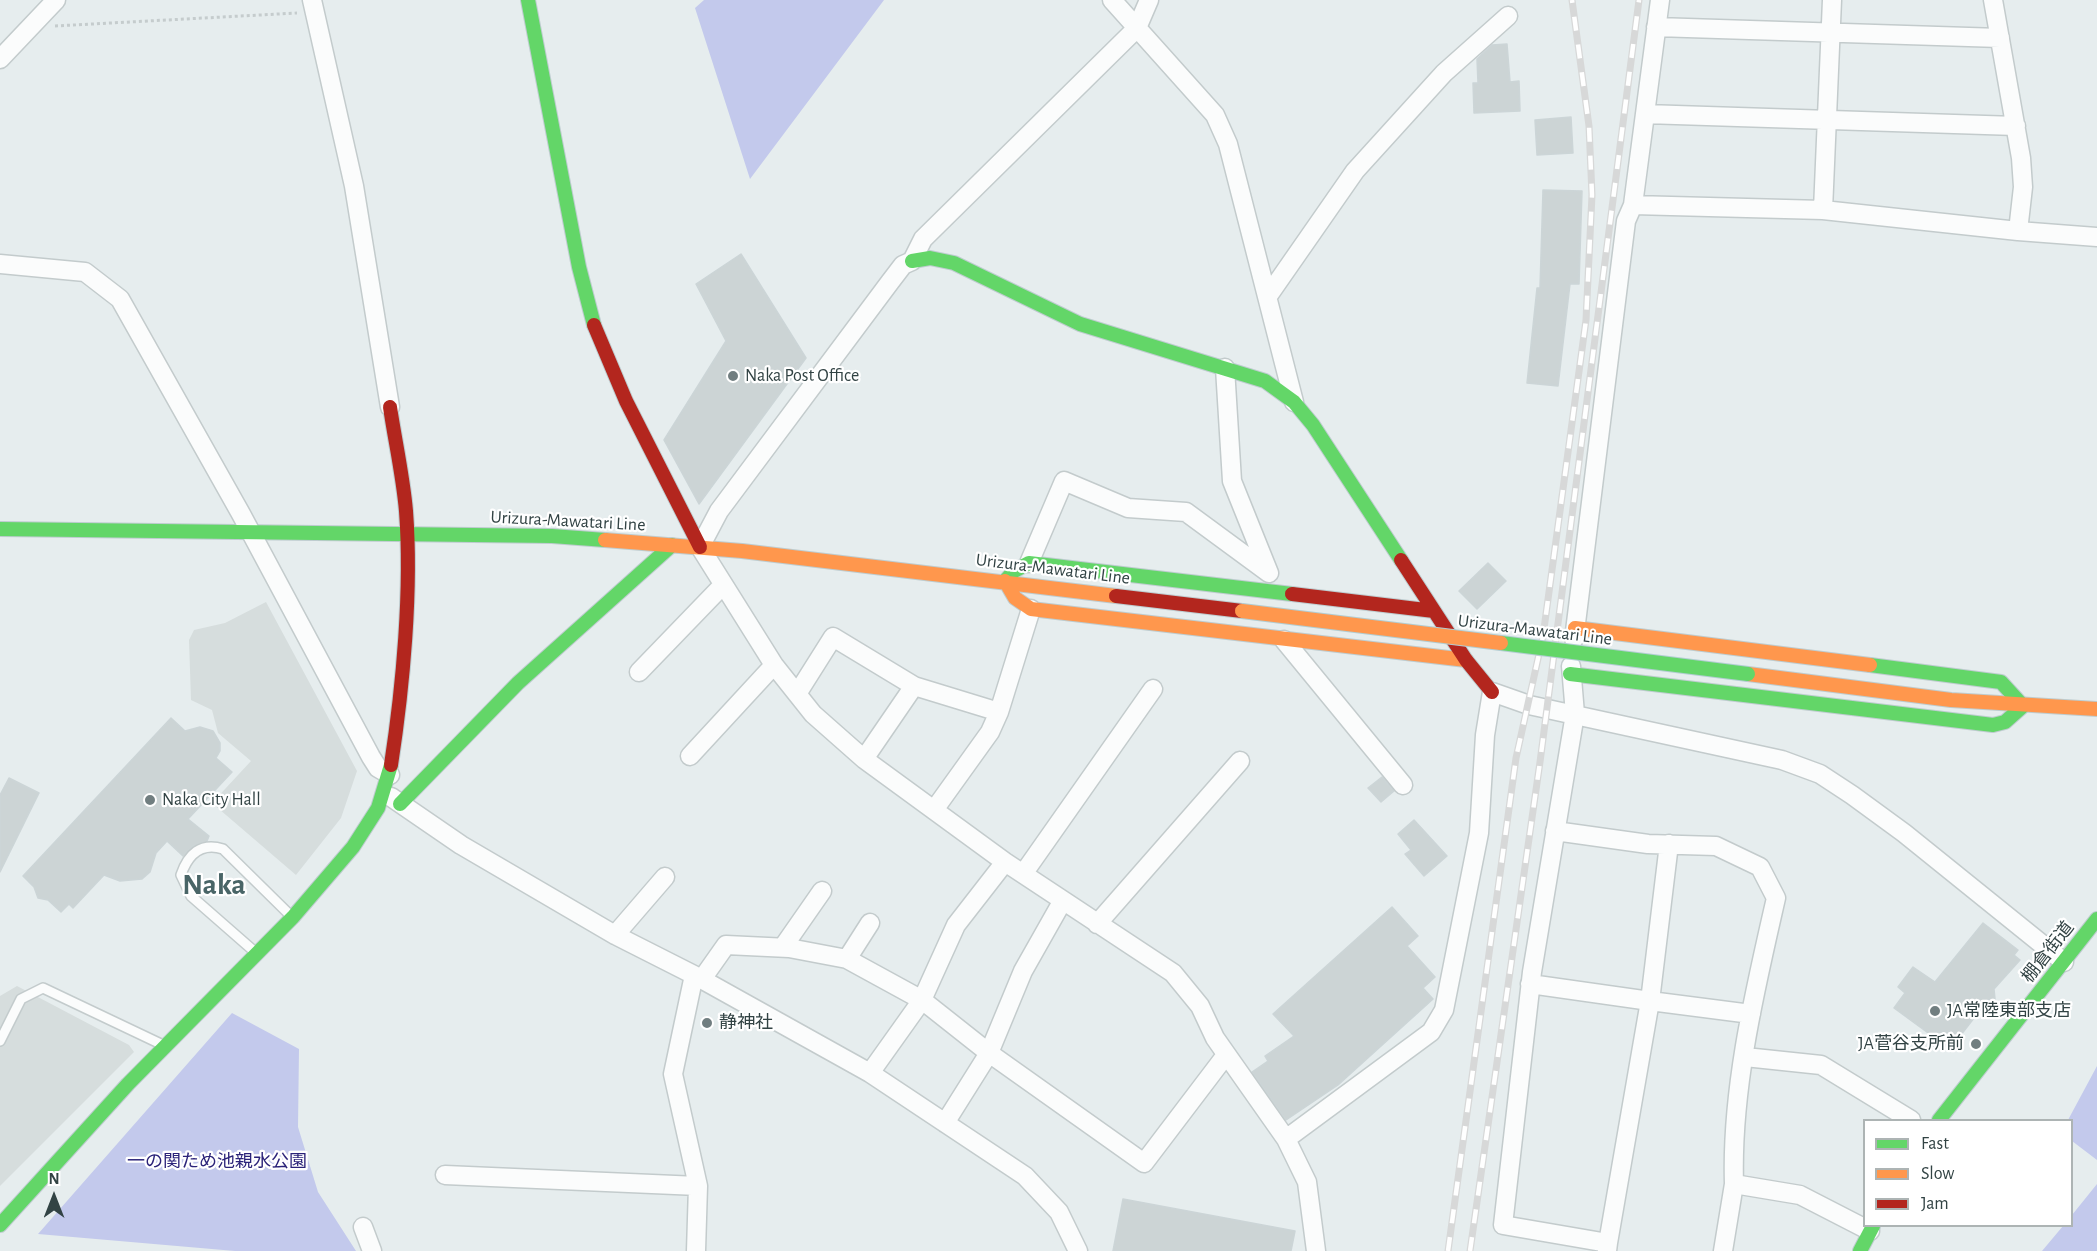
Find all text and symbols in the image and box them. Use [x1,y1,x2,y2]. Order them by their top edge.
place label: Naka Post Office [745,365,859,387]
marker: Naka Post Office [726,369,740,383]
street label: Urizura-Mawatari Line [490,506,646,536]
street label: Urizura-Mawatari Line [975,549,1131,589]
street label: Urizura-Mawatari Line [1457,610,1613,650]
place label: Naka City Hall [162,789,261,811]
marker: Naka City Hall [143,793,157,807]
district label: Naka [182,867,246,903]
street label: 棚倉街道 [2017,917,2079,987]
place label: JA常陸東部支店 [1947,1000,2071,1022]
marker: JA常陸東部支店 [1928,1004,1942,1018]
place label: 静神社 [719,1012,773,1034]
marker: 静神社 [700,1016,714,1030]
place label: JA菅谷支所前 [1858,1033,1964,1055]
marker: JA菅谷支所前 [1969,1037,1983,1051]
legend [1863,1119,2073,1227]
text: Fast [1921,1135,1949,1153]
park label: 一の関ため池親水公園 [127,1151,307,1173]
text: Slow [1921,1165,1954,1183]
north arrow [24,1167,84,1227]
text: N [48,1171,60,1187]
text: Jam [1921,1195,1949,1213]

